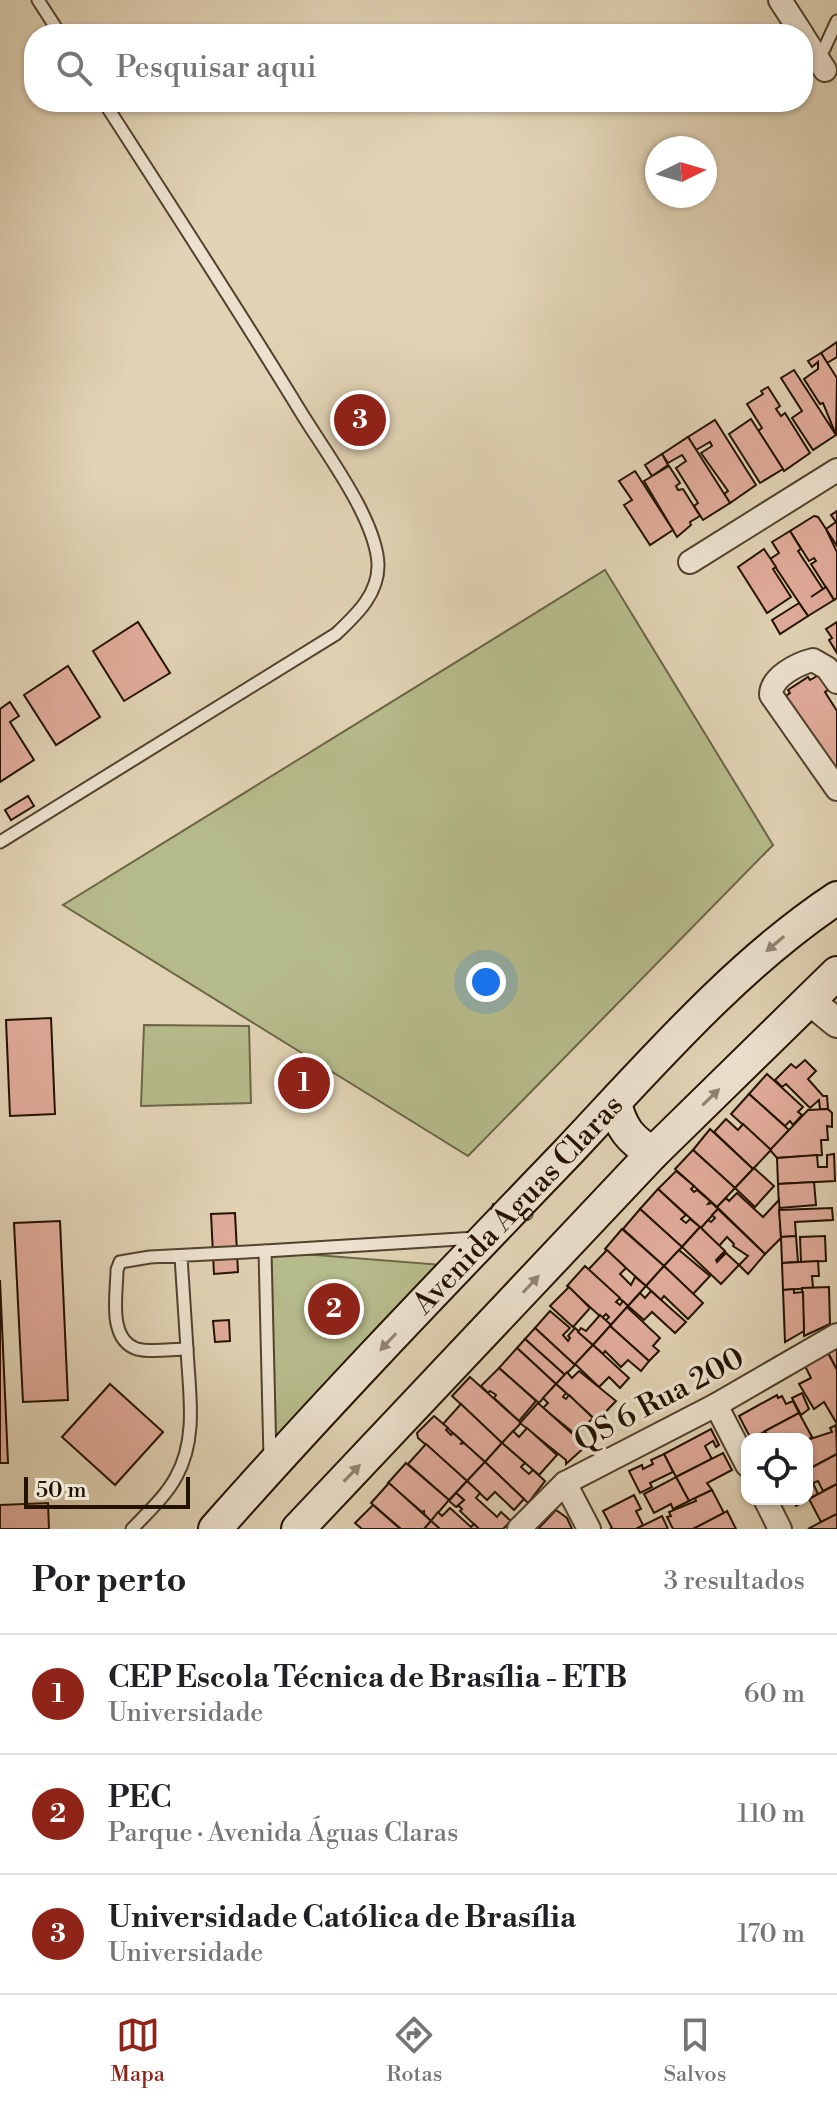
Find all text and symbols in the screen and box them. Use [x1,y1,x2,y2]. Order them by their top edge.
search box [24,24,813,112]
icon: search [52,46,96,90]
text: Pesquisar aqui [116,49,317,87]
north arrow [645,136,717,208]
pin: 3 [334,390,386,450]
one-way arrow [765,935,785,952]
your location [466,962,506,1002]
pin: 1 [278,1053,330,1113]
street label: Avenida Águas Claras [404,1087,632,1323]
one-way arrow [701,1088,720,1107]
one-way arrow [521,1275,539,1294]
pin: 2 [308,1279,360,1339]
one-way arrow [379,1332,397,1351]
street label: QS 6 Rua 200 [568,1339,751,1461]
map controls [741,1433,813,1505]
button: locate [741,1433,813,1505]
one-way arrow [342,1464,361,1483]
scale bar [24,1473,190,1509]
text: 50 m [36,1477,87,1504]
text: Por perto [32,1560,187,1602]
text: 3 resultados [664,1565,805,1597]
text: CEP Escola Técnica de Brasília - ETB [108,1659,627,1697]
text: 1 [52,1678,64,1710]
text: 60 m [744,1678,805,1710]
text: Universidade [108,1697,263,1729]
text: PEC [108,1779,171,1817]
text: 2 [50,1798,66,1830]
text: 110 m [737,1798,805,1830]
text: Parque · Avenida Águas Claras [108,1817,458,1849]
text: Universidade Católica de Brasília [108,1899,576,1937]
text: 3 [50,1918,66,1950]
text: 170 m [737,1918,805,1950]
text: Universidade [108,1937,263,1969]
tab: Mapa [111,2013,165,2088]
tab: Rotas [386,2013,442,2088]
tab: Salvos [663,2013,726,2088]

